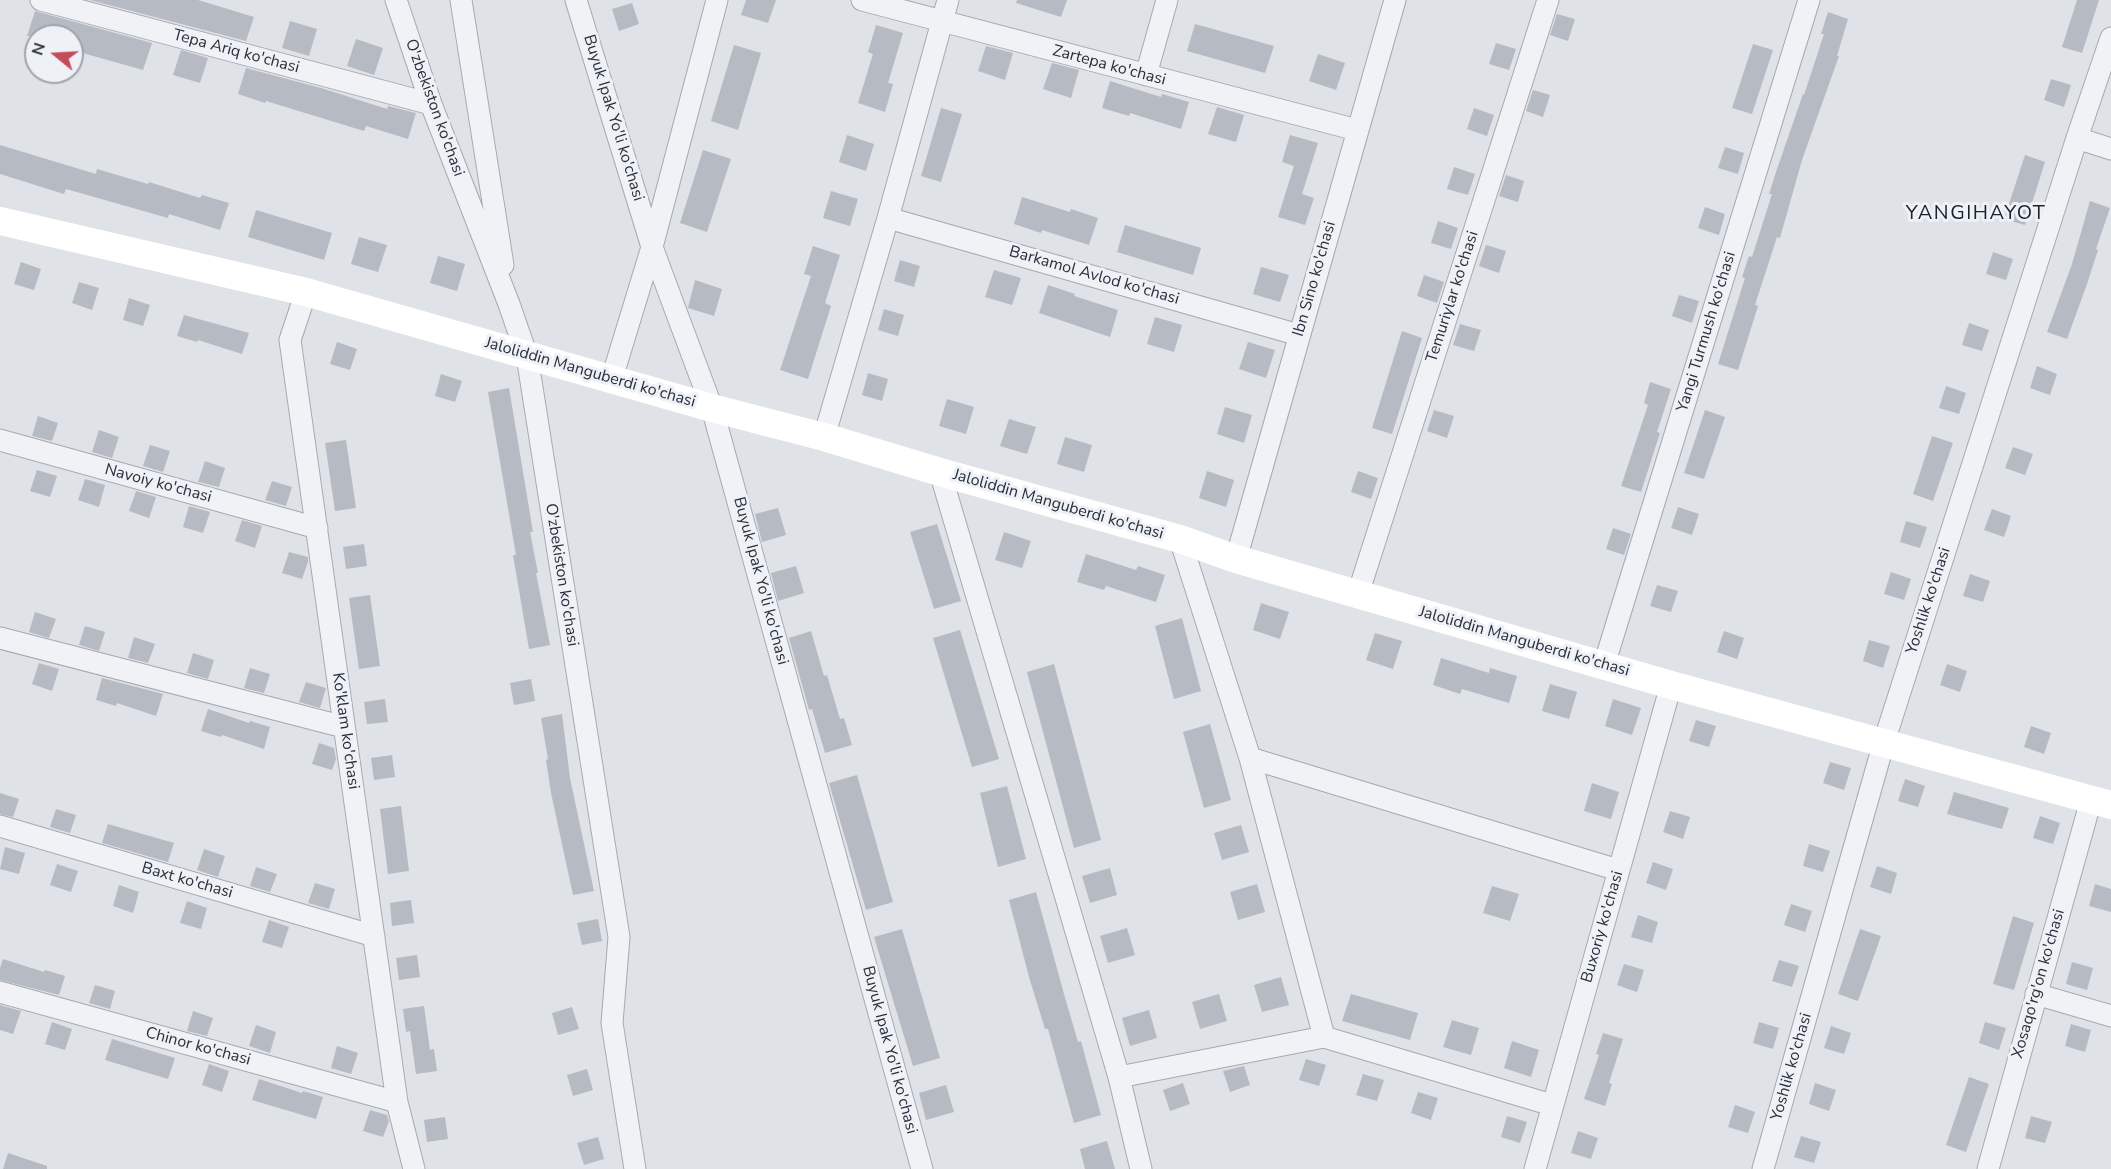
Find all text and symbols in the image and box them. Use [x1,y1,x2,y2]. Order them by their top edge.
north arrow [24,24,84,84]
street label: Tepa Ariq ko'chasi [171,26,301,78]
street label: Buyuk Ipak Yo'li ko'chasi [579,32,647,204]
street label: O'zbekiston ko'chasi [400,37,468,179]
text: N [26,40,51,58]
street label: Zartepa ko'chasi [1050,42,1168,90]
district label: YANGIHAYOT [1906,202,2046,226]
street label: Ibn Sino ko'chasi [1289,219,1341,339]
street label: Temuriylar ko'chasi [1423,229,1483,365]
street label: Barkamol Avlod ko'chasi [1007,243,1181,309]
street label: Yangi Turmush ko'chasi [1673,250,1741,414]
street label: Jaloliddin Manguberdi ko'chasi [483,334,697,412]
street label: Navoiy ko'chasi [102,461,214,507]
street label: Jaloliddin Manguberdi ko'chasi [951,466,1165,544]
street label: Buyuk Ipak Yo'li ko'chasi [728,495,792,667]
street label: O'zbekiston ko'chasi [540,502,582,648]
street label: Yoshlik ko'chasi [1903,545,1955,657]
street label: Jaloliddin Manguberdi ko'chasi [1417,603,1631,681]
street label: Ko'klam ko'chasi [327,671,363,791]
street label: Baxt ko'chasi [139,859,235,903]
street label: Buxoriy ko'chasi [1578,869,1628,985]
street label: Xosaqo'rg'on ko'chasi [2008,907,2070,1061]
street label: Buyuk Ipak Yo'li ko'chasi [857,964,921,1136]
street label: Yoshlik ko'chasi [1767,1011,1817,1123]
street label: Chinor ko'chasi [143,1024,253,1070]

